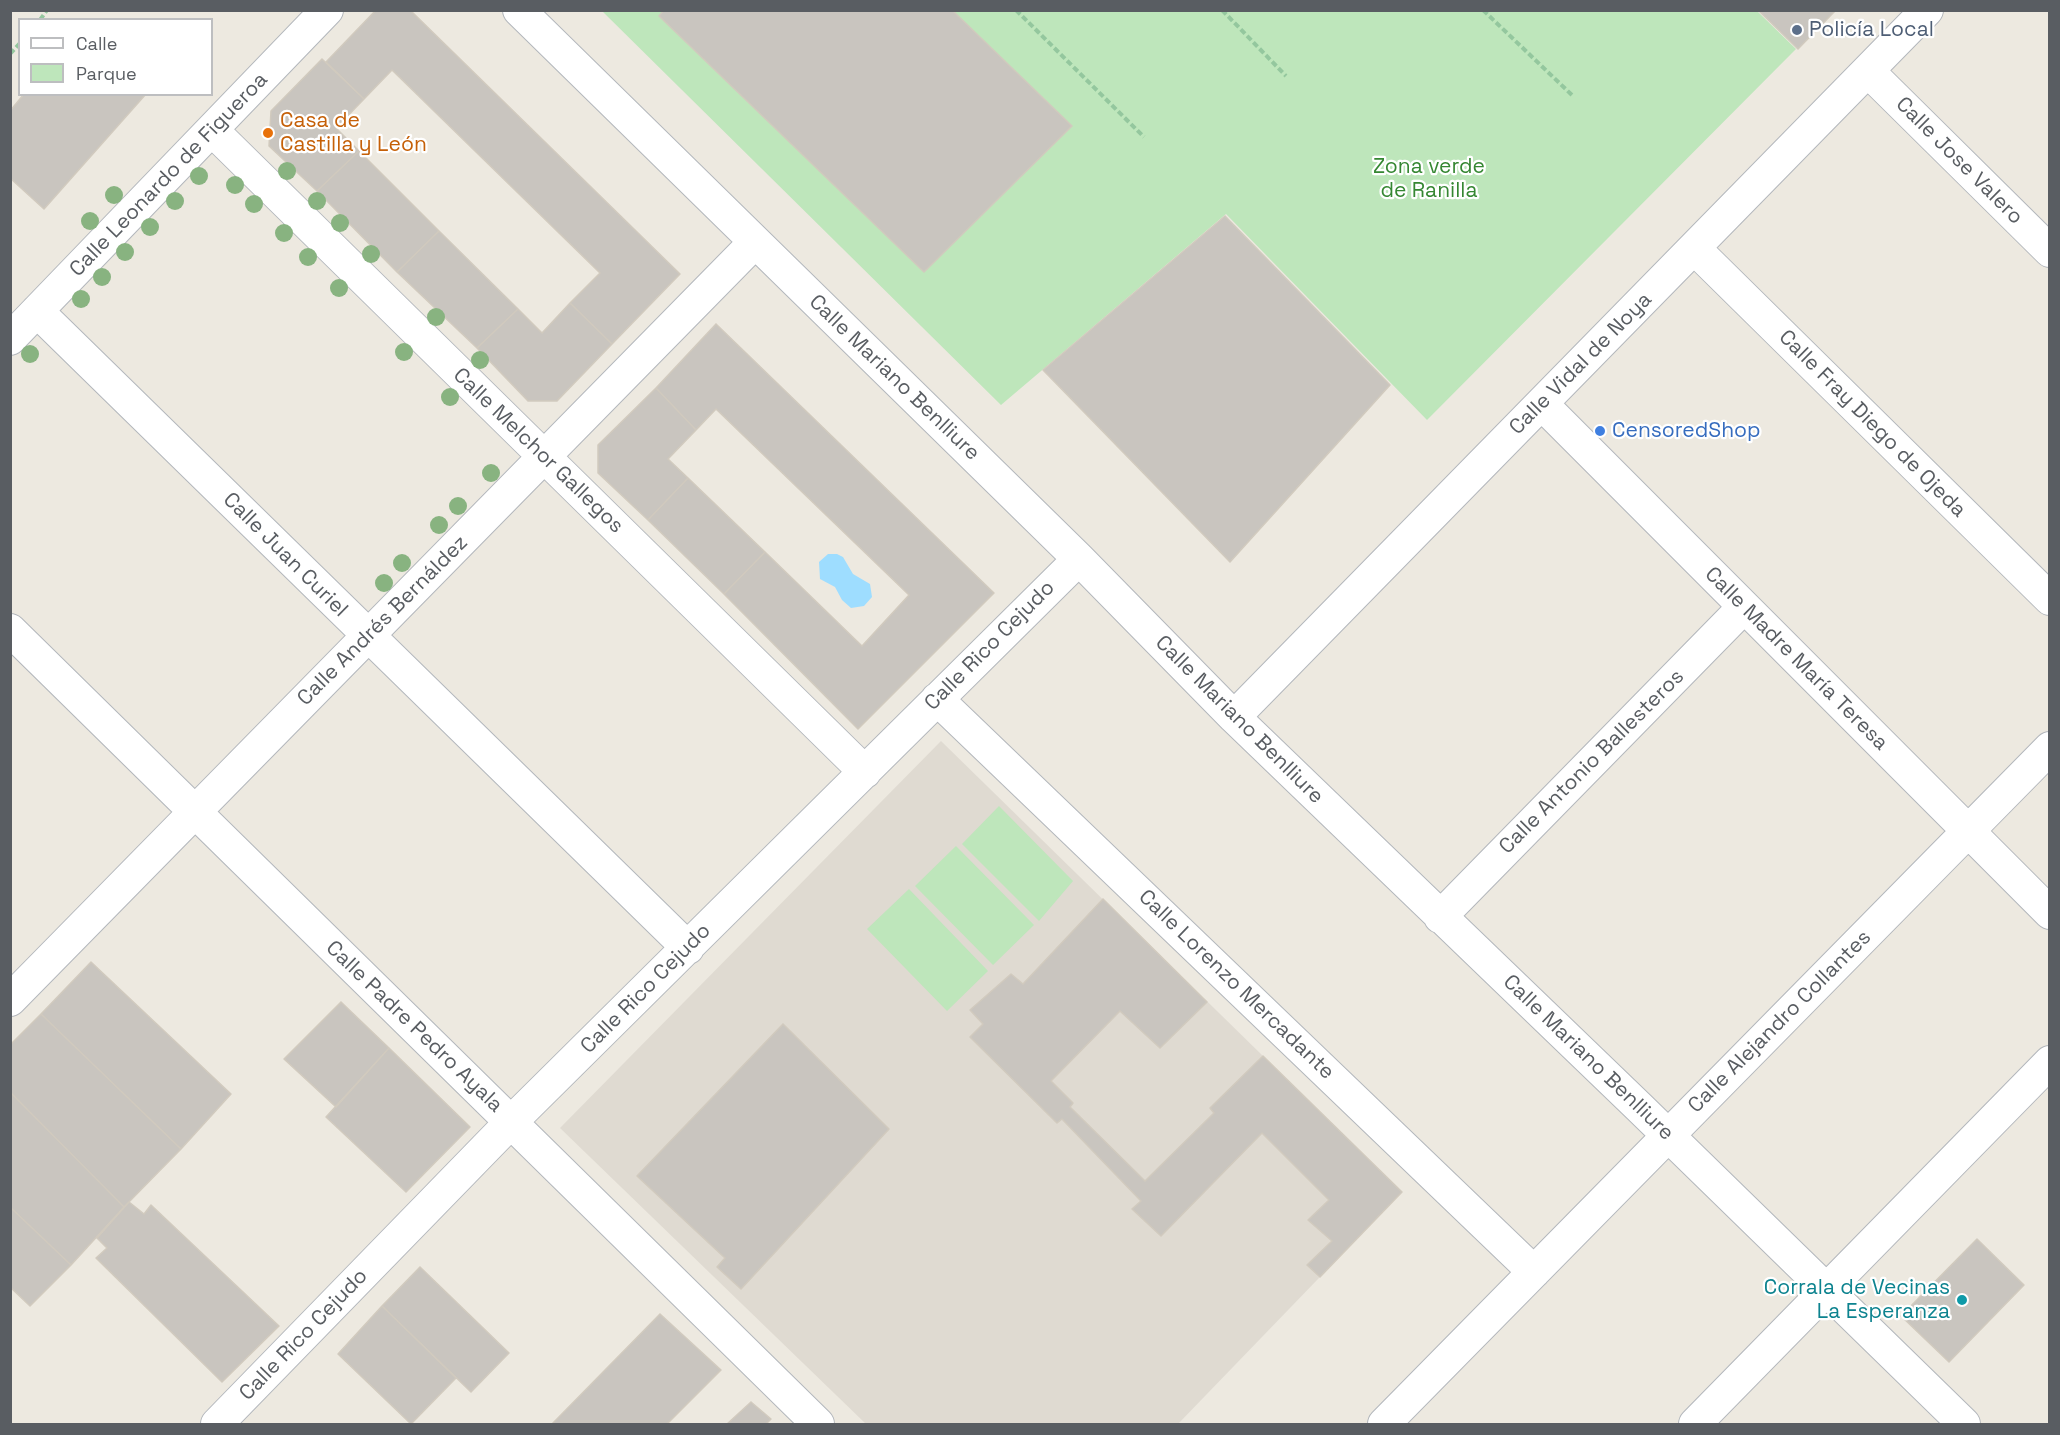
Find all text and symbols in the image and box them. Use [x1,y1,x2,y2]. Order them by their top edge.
place label: Policía Local [1809,17,1934,43]
legend [18,18,213,96]
marker: Policía Local [1790,23,1804,37]
text: Calle [76,32,117,55]
text: Parque [76,62,137,85]
street label: Calle Leonardo de Figueroa [65,68,273,282]
street label: Calle Jose Valero [1890,92,2028,230]
place label: Casa de Castilla y León [280,108,427,158]
marker: Casa de Castilla y León [261,126,275,140]
park label: Zona verde de Ranilla [1373,154,1485,204]
street label: Calle Vidal de Noya [1505,288,1657,440]
street label: Calle Mariano Benlliure [803,290,985,466]
street label: Calle Fray Diego de Ojeda [1773,325,1971,523]
street label: Calle Melchor Gallegos [447,363,629,539]
place label: CensoredShop [1612,418,1761,444]
marker: CensoredShop [1593,424,1607,438]
street label: Calle Juan Curiel [217,487,353,623]
street label: Calle Andrés Bernáldez [293,531,473,711]
street label: Calle Madre María Teresa [1699,562,1893,756]
street label: Calle Rico Cejudo [920,576,1060,716]
street label: Calle Mariano Benlliure [1150,631,1328,809]
street label: Calle Antonio Ballesteros [1494,664,1690,860]
street label: Calle Lorenzo Mercadante [1133,885,1339,1085]
street label: Calle Rico Cejudo [576,919,716,1059]
street label: Calle Alejandro Collantes [1683,925,1877,1119]
street label: Calle Padre Pedro Ayala [320,936,508,1118]
street label: Calle Mariano Benlliure [1497,970,1679,1146]
street label: Calle Rico Cejudo [235,1264,373,1406]
place label: Corrala de Vecinas La Esperanza [1764,1275,1950,1325]
marker: Corrala de Vecinas La Esperanza [1955,1293,1969,1307]

